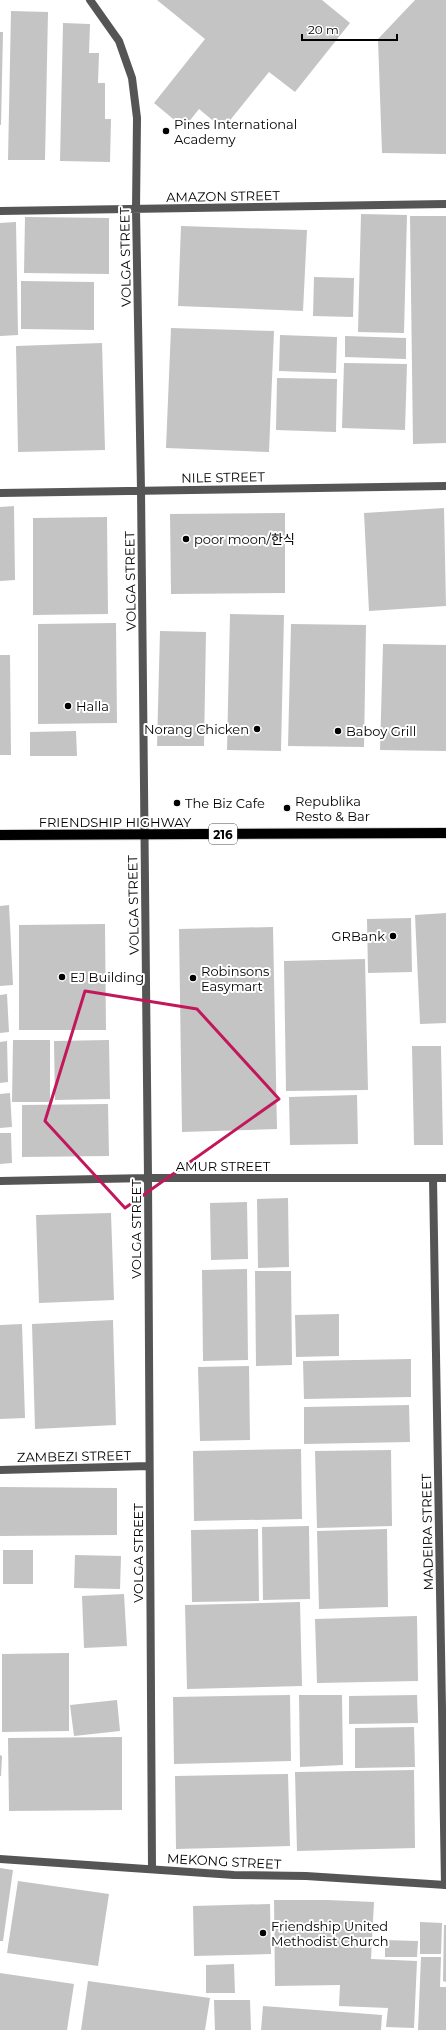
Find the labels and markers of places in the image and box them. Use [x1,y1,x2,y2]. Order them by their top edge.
place label: Pines International Academy [174,116,297,147]
marker: Pines International Academy [161,126,171,136]
place label: poor moon/한식 [194,531,295,547]
marker: poor moon/한식 [181,534,191,544]
place label: Halla [76,698,109,714]
marker: Halla [63,701,73,711]
place label: Norang Chicken [144,721,249,737]
place label: Baboy Grill [346,723,416,739]
marker: Norang Chicken [252,724,262,734]
marker: Baboy Grill [333,726,343,736]
place label: Republika Resto & Bar [295,793,370,824]
place label: The Biz Cafe [185,795,265,811]
marker: The Biz Cafe [172,798,182,808]
marker: Republika Resto & Bar [282,803,292,813]
place label: GRBank [332,928,385,944]
marker: GRBank [388,931,398,941]
place label: Robinsons Easymart [201,963,269,994]
place label: EJ Building [70,969,144,985]
marker: EJ Building [57,972,67,982]
marker: Robinsons Easymart [188,973,198,983]
place label: Friendship United Methodist Church [271,1918,389,1949]
marker: Friendship United Methodist Church [258,1928,268,1938]

